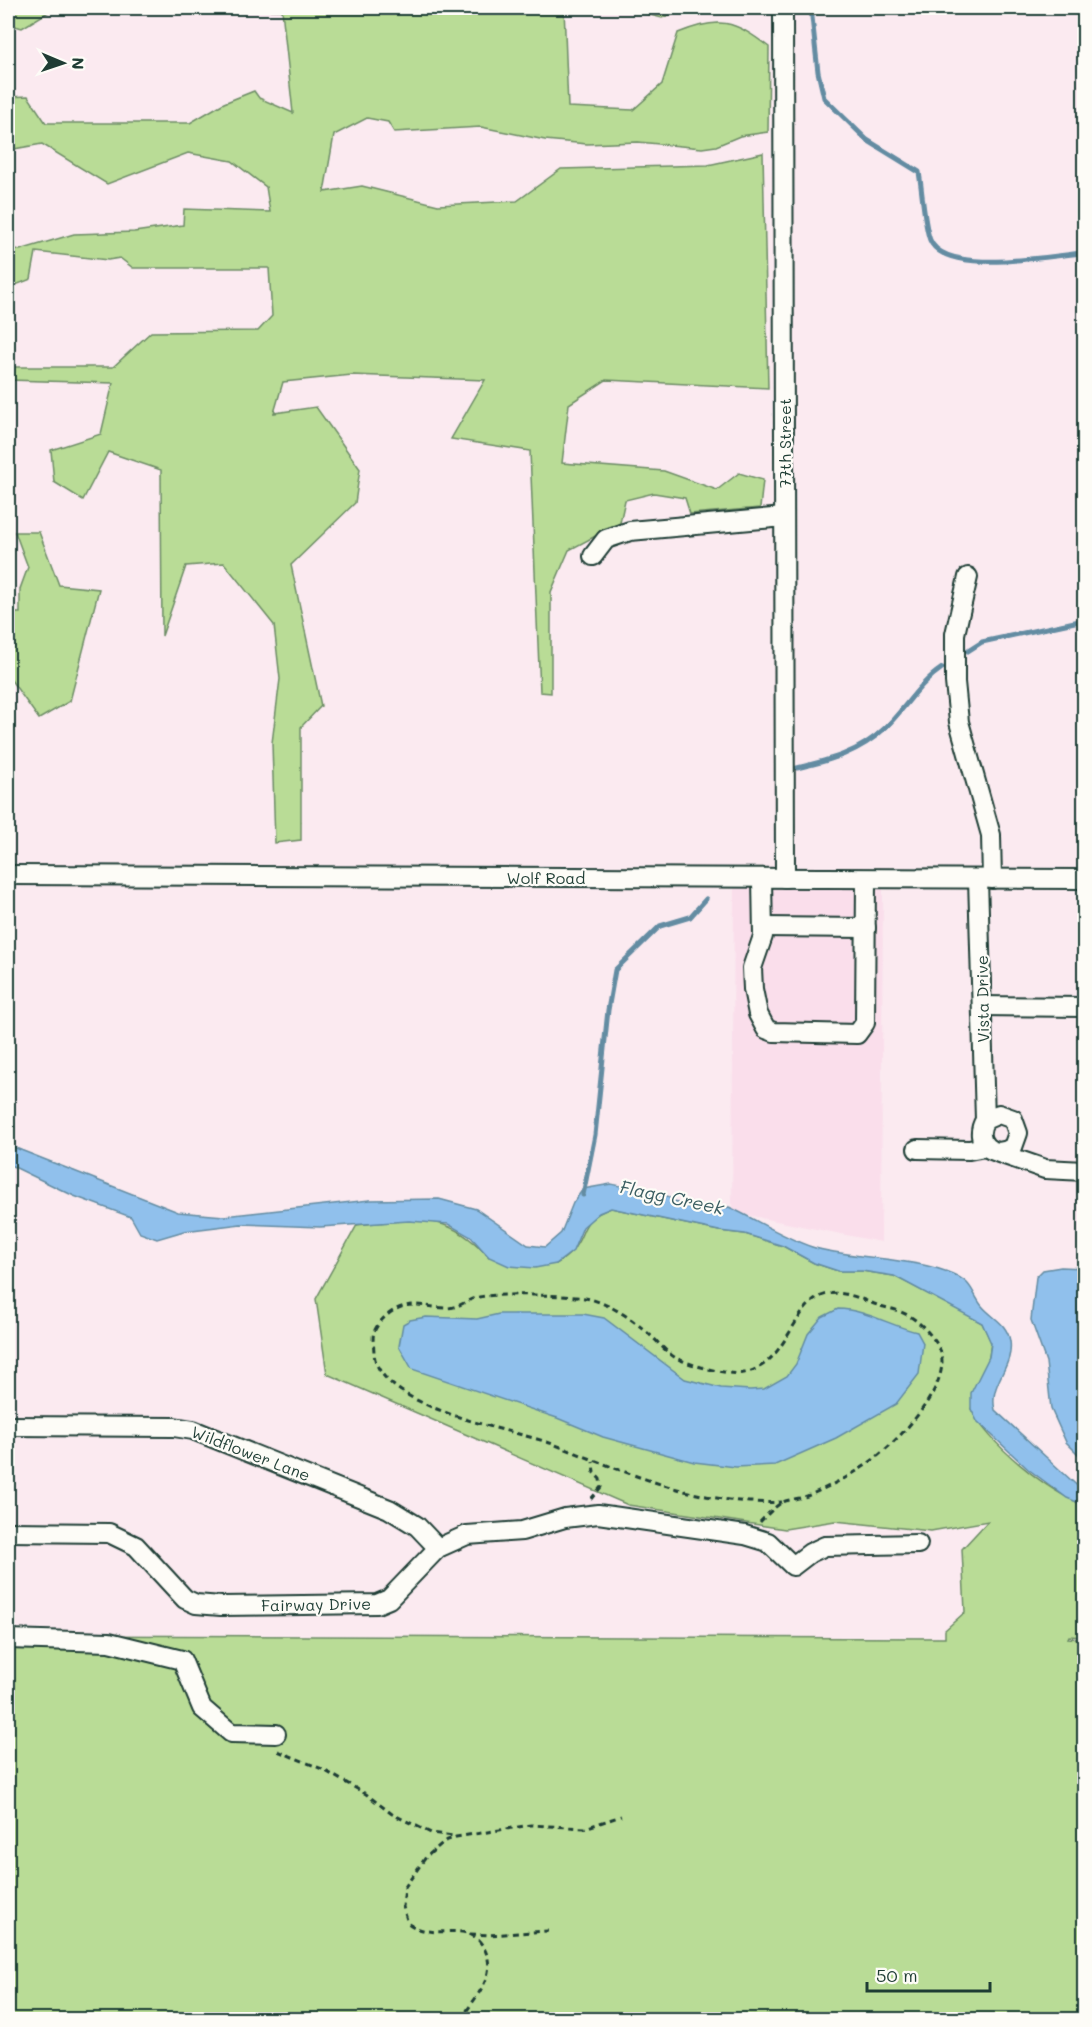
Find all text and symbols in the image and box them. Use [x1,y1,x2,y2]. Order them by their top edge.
north arrow [33,33,93,93]
text: N [68,57,89,70]
street label: 77th Street [774,398,795,488]
street label: Wolf Road [507,867,585,888]
street label: Vista Drive [971,955,993,1043]
water label: Flagg Creek [618,1174,727,1220]
street label: Wildflower Lane [189,1421,313,1485]
street label: Fairway Drive [261,1593,371,1615]
scale bar [867,1955,990,1993]
text: 50 m [876,1963,918,1987]

